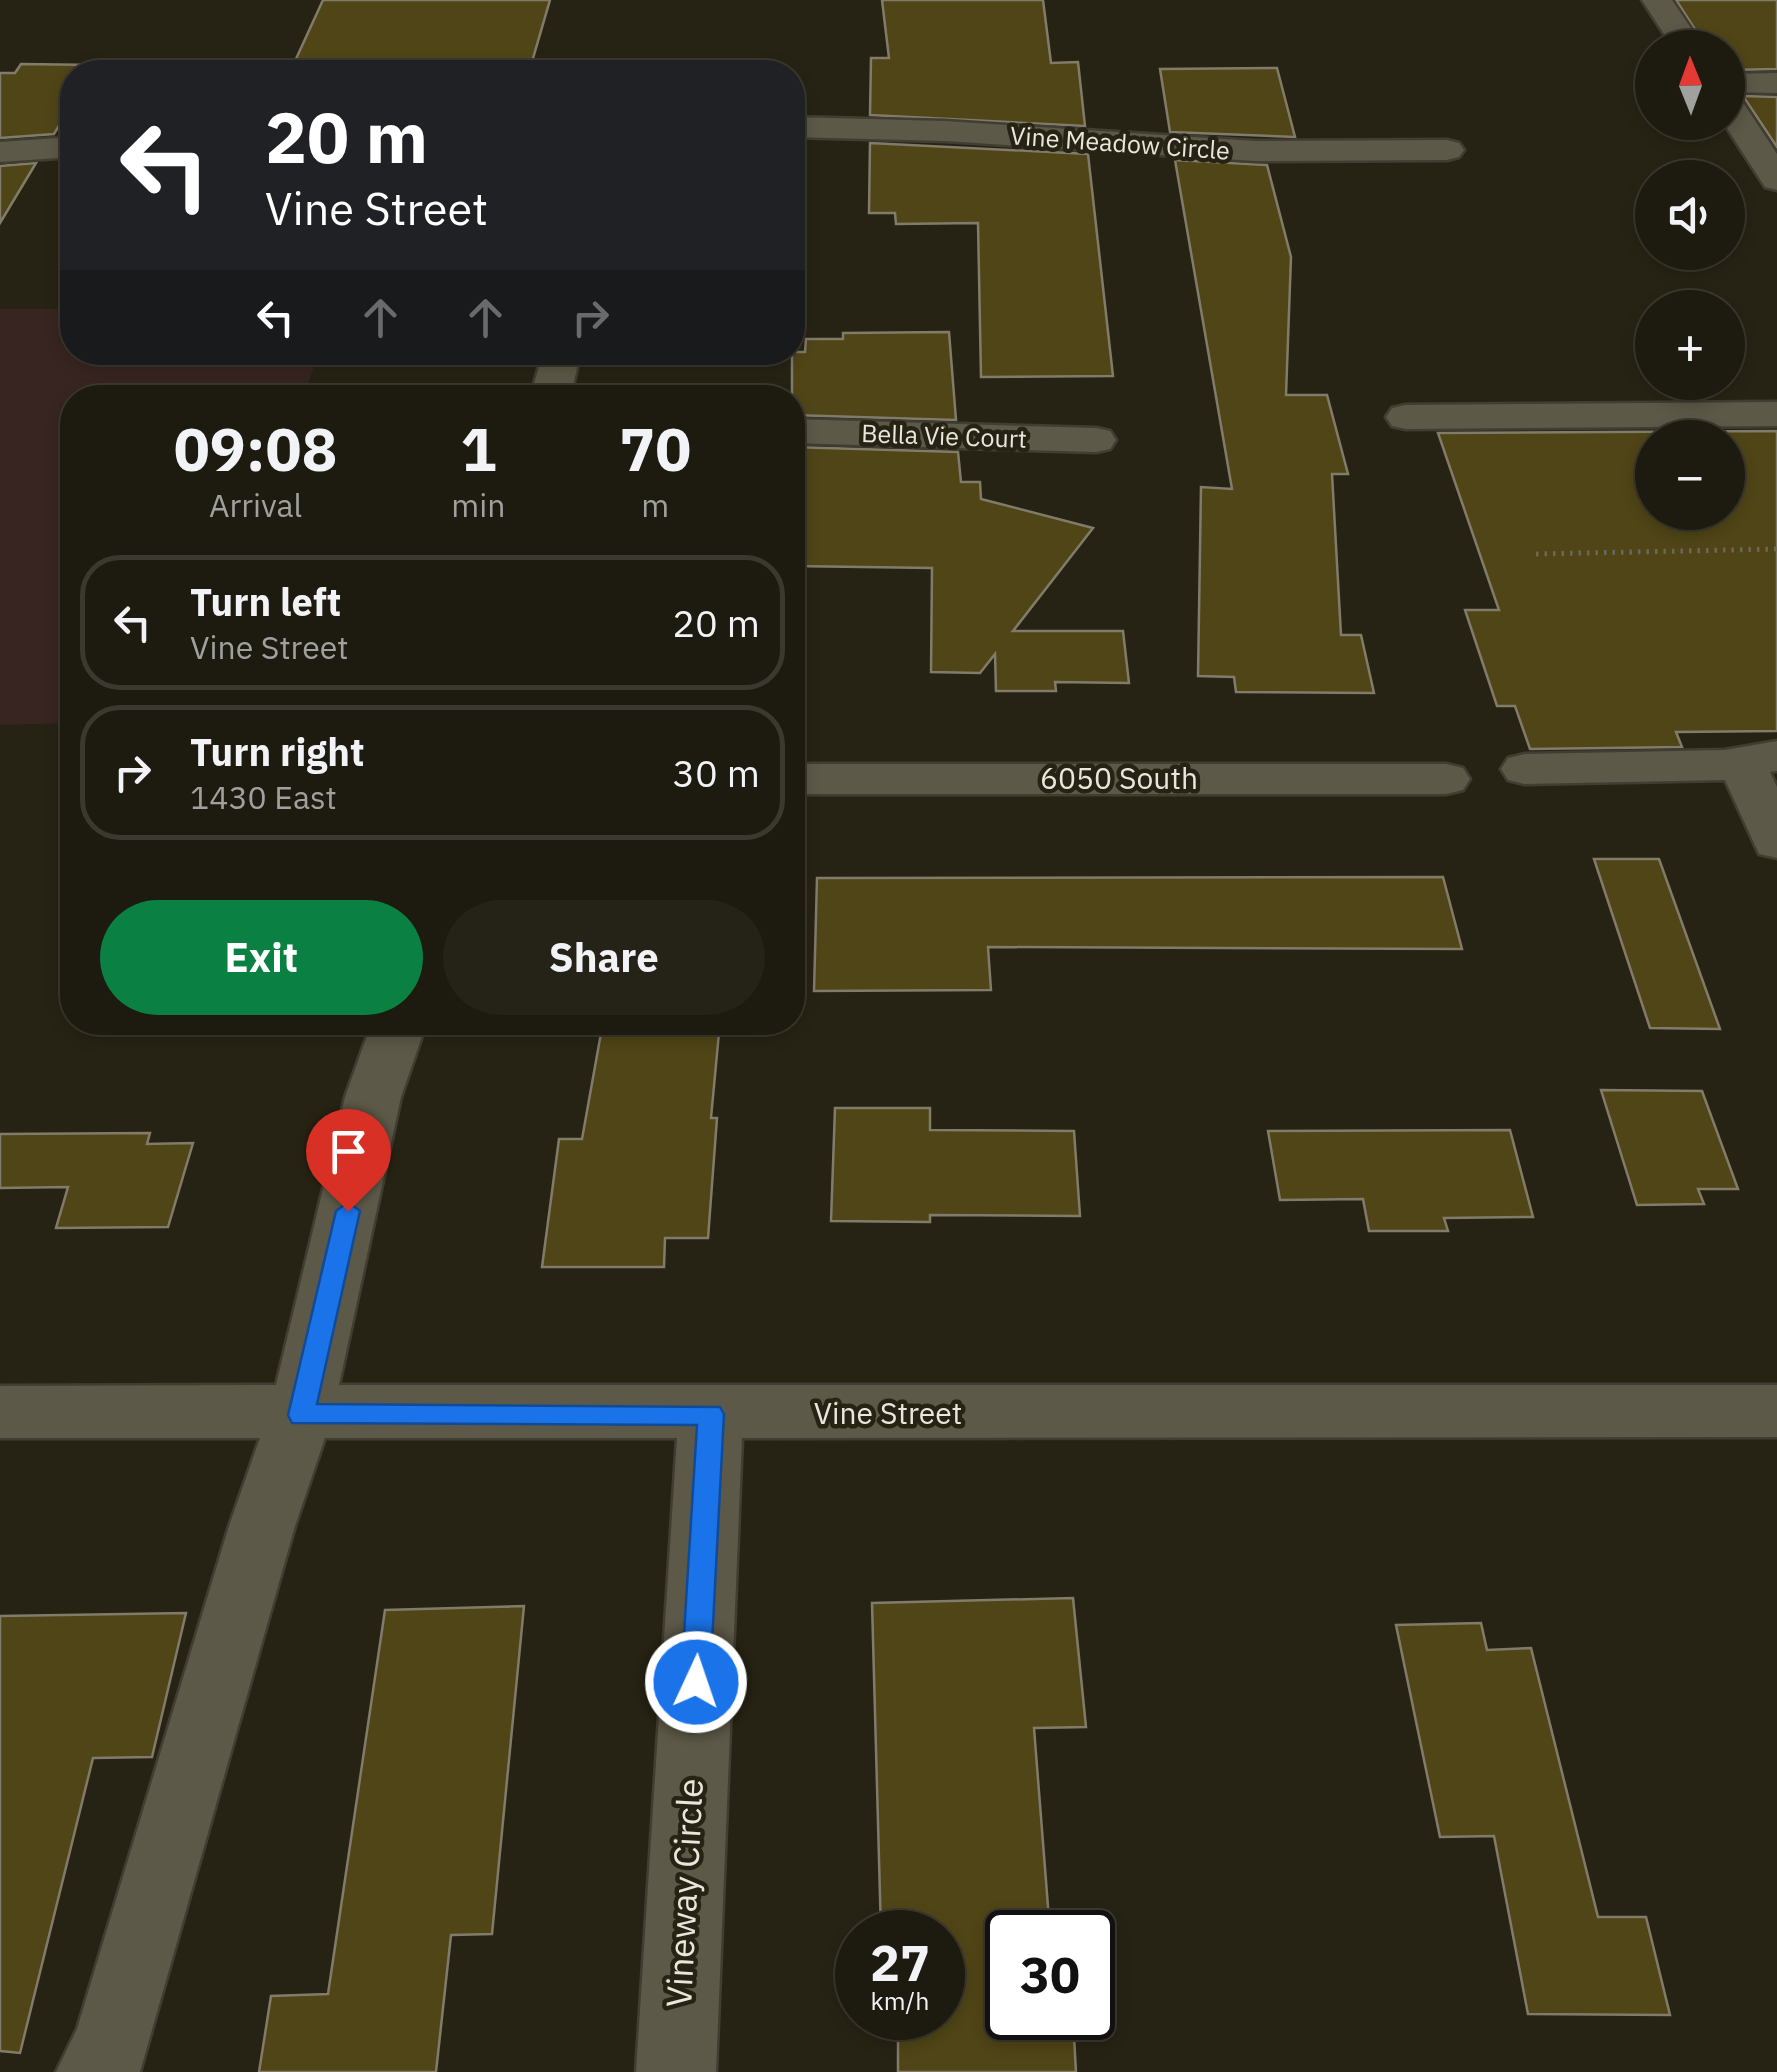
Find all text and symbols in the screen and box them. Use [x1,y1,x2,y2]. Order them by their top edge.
north arrow [1635,30,1745,140]
map controls [1635,30,1745,530]
text: 20 m [265,91,428,182]
icon: left [100,100,230,230]
street label: Vine Meadow Circle [1009,118,1231,167]
button: sound [1635,160,1745,270]
text: Vine Street [265,179,488,237]
icon: left [248,290,303,345]
icon: ahead [353,290,408,345]
icon: ahead [458,290,513,345]
icon: right [563,290,618,345]
button: + [1635,290,1745,400]
text: 09:08 [174,409,338,488]
text: 1 [460,409,496,488]
text: 70 [619,409,691,488]
street label: Bella Vie Court [861,416,1027,455]
button: − [1635,420,1745,530]
text: Arrival [209,484,302,526]
text: min [451,484,505,526]
text: m [641,484,669,526]
text: Turn left [190,577,341,626]
icon: left [105,595,160,650]
text: 20 m [672,598,760,647]
text: Vine Street [190,626,349,668]
text: Turn right [190,727,365,776]
icon: right [105,745,160,800]
text: 30 m [672,748,760,797]
street label: 6050 South [1040,758,1198,797]
text: 1430 East [190,776,337,818]
button: Exit [100,900,423,1015]
button: Share [443,900,765,1015]
pin [306,1109,391,1212]
icon: arrive [321,1124,376,1179]
street label: Vine Street [814,1393,962,1432]
position arrow [644,1630,748,1734]
street label: Vineway Circle [655,1777,713,2009]
speed limit sign: 30 [985,1910,1115,2040]
text: 27 [870,1930,930,1995]
text: km/h [871,1984,929,2017]

